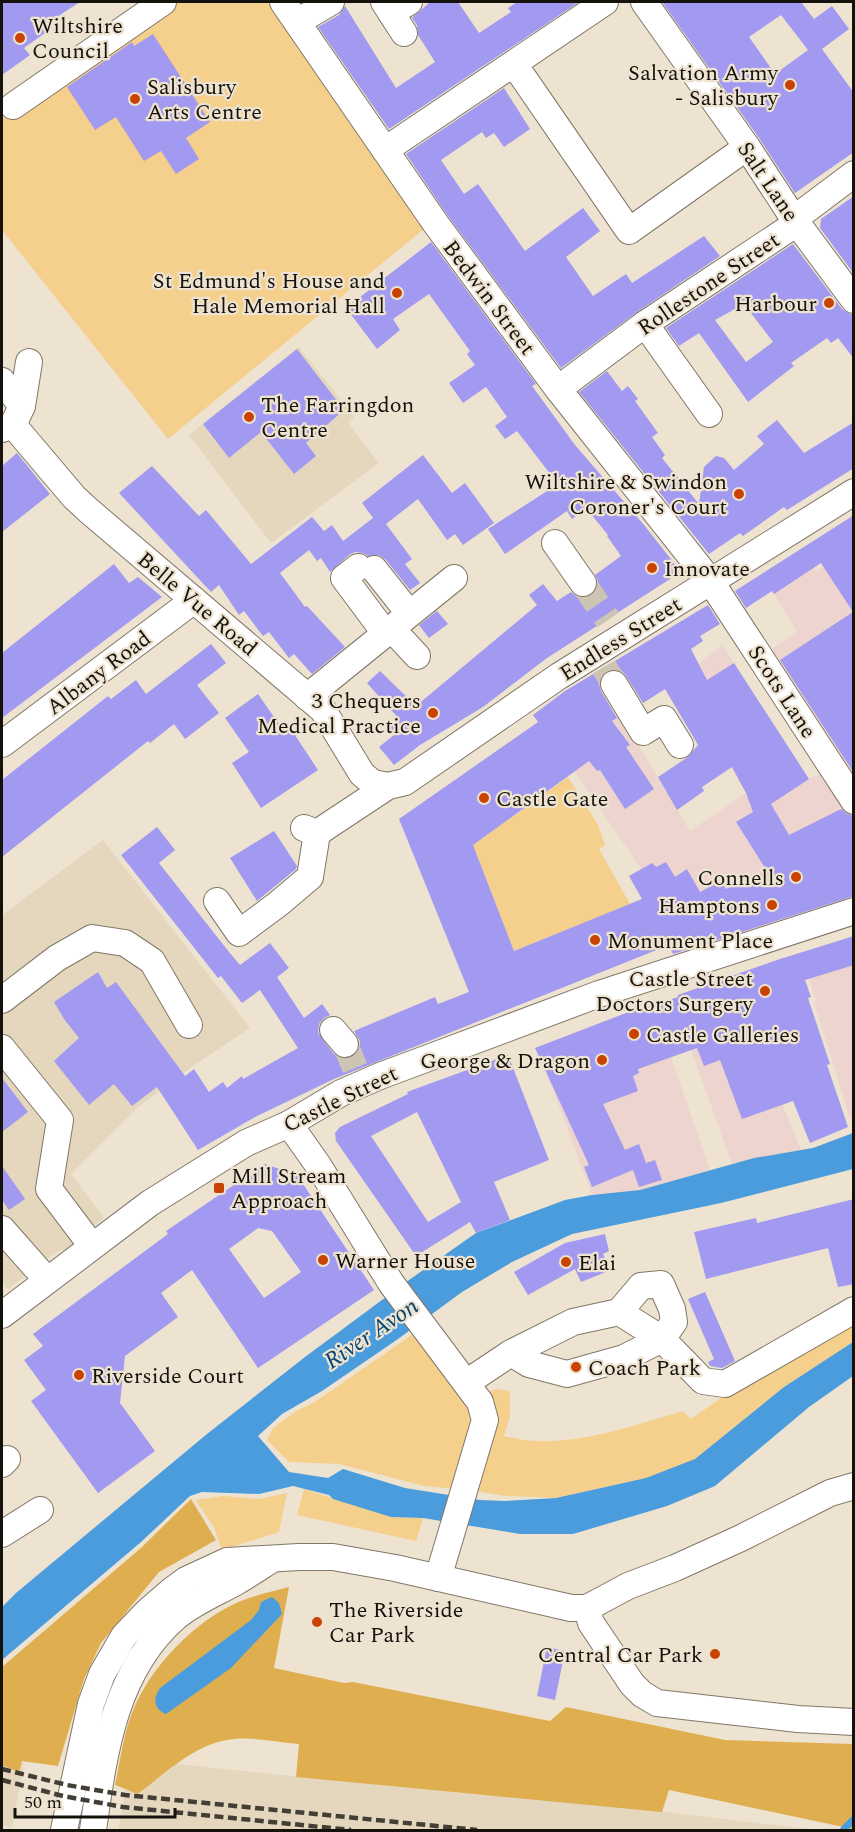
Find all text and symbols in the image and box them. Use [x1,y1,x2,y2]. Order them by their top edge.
place label: Wiltshire Council [32,10,123,68]
marker: Wiltshire Council [13,31,27,45]
place label: Salvation Army - Salisbury [628,57,779,115]
place label: Salisbury Arts Centre [147,71,262,129]
marker: Salvation Army - Salisbury [783,78,797,92]
marker: Salisbury Arts Centre [128,92,142,106]
street label: Salt Lane [729,135,807,229]
street label: Rollestone Street [631,224,787,344]
street label: Bedwin Street [434,233,543,363]
place label: St Edmund's House and Hale Memorial Hall [153,265,385,323]
marker: St Edmund's House and Hale Memorial Hall [390,286,404,300]
place label: Harbour [734,288,817,321]
marker: Harbour [822,296,836,310]
place label: The Farringdon Centre [261,389,414,447]
marker: The Farringdon Centre [242,410,256,424]
place label: Wiltshire & Swindon Coroner's Court [524,466,727,524]
marker: Wiltshire & Swindon Coroner's Court [732,487,746,501]
street label: Belle Vue Road [130,544,264,664]
place label: Innovate [664,553,750,586]
marker: Innovate [645,561,659,575]
street label: Endless Street [553,588,688,690]
street label: Albany Road [39,623,158,724]
street label: Scots Lane [739,639,824,745]
place label: 3 Chequers Medical Practice [257,685,421,743]
marker: 3 Chequers Medical Practice [426,706,440,720]
place label: Castle Gate [496,783,609,816]
marker: Castle Gate [477,791,491,805]
place label: Connells [697,862,784,895]
marker: Connells [789,870,803,884]
place label: Hamptons [658,890,760,923]
marker: Hamptons [765,898,779,912]
place label: Monument Place [607,925,773,958]
marker: Monument Place [588,933,602,947]
place label: Castle Street Doctors Surgery [596,963,754,1021]
marker: Castle Street Doctors Surgery [758,984,772,998]
place label: Castle Galleries [646,1019,799,1052]
marker: Castle Galleries [627,1027,641,1041]
place label: George & Dragon [420,1045,590,1078]
marker: George & Dragon [595,1053,609,1067]
street label: Castle Street [278,1057,404,1141]
place label: Mill Stream Approach [231,1160,347,1218]
marker: Mill Stream Approach [212,1181,226,1195]
place label: Warner House [335,1245,476,1278]
place label: Elai [578,1247,616,1280]
marker: Warner House [316,1253,330,1267]
marker: Elai [559,1255,573,1269]
water label: River Avon [317,1289,426,1379]
place label: Coach Park [588,1352,701,1385]
place label: Riverside Court [91,1360,244,1393]
marker: Coach Park [569,1360,583,1374]
marker: Riverside Court [72,1368,86,1382]
place label: The Riverside Car Park [329,1594,464,1652]
marker: The Riverside Car Park [310,1615,324,1629]
place label: Central Car Park [538,1639,703,1672]
marker: Central Car Park [708,1647,722,1661]
scale bar [15,1781,176,1819]
text: 50 m [24,1789,62,1816]

